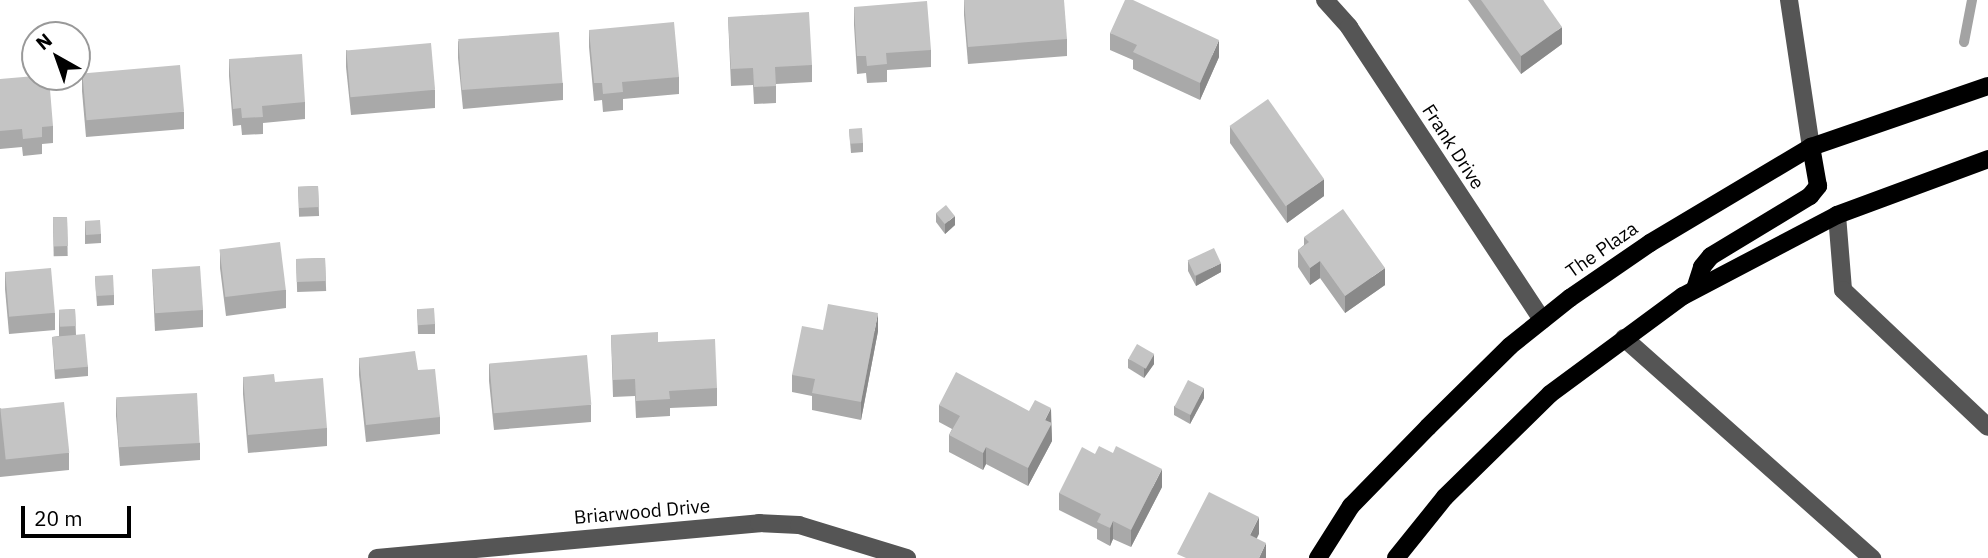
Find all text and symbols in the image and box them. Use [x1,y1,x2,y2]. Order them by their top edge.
north arrow [21,21,91,91]
text: N [31,28,57,55]
street label: Frank Drive [1417,100,1489,194]
street label: The Plaza [1562,217,1642,283]
scale bar [24,491,135,536]
street label: Briarwood Drive [573,495,711,529]
text: 20 m [34,504,83,532]

